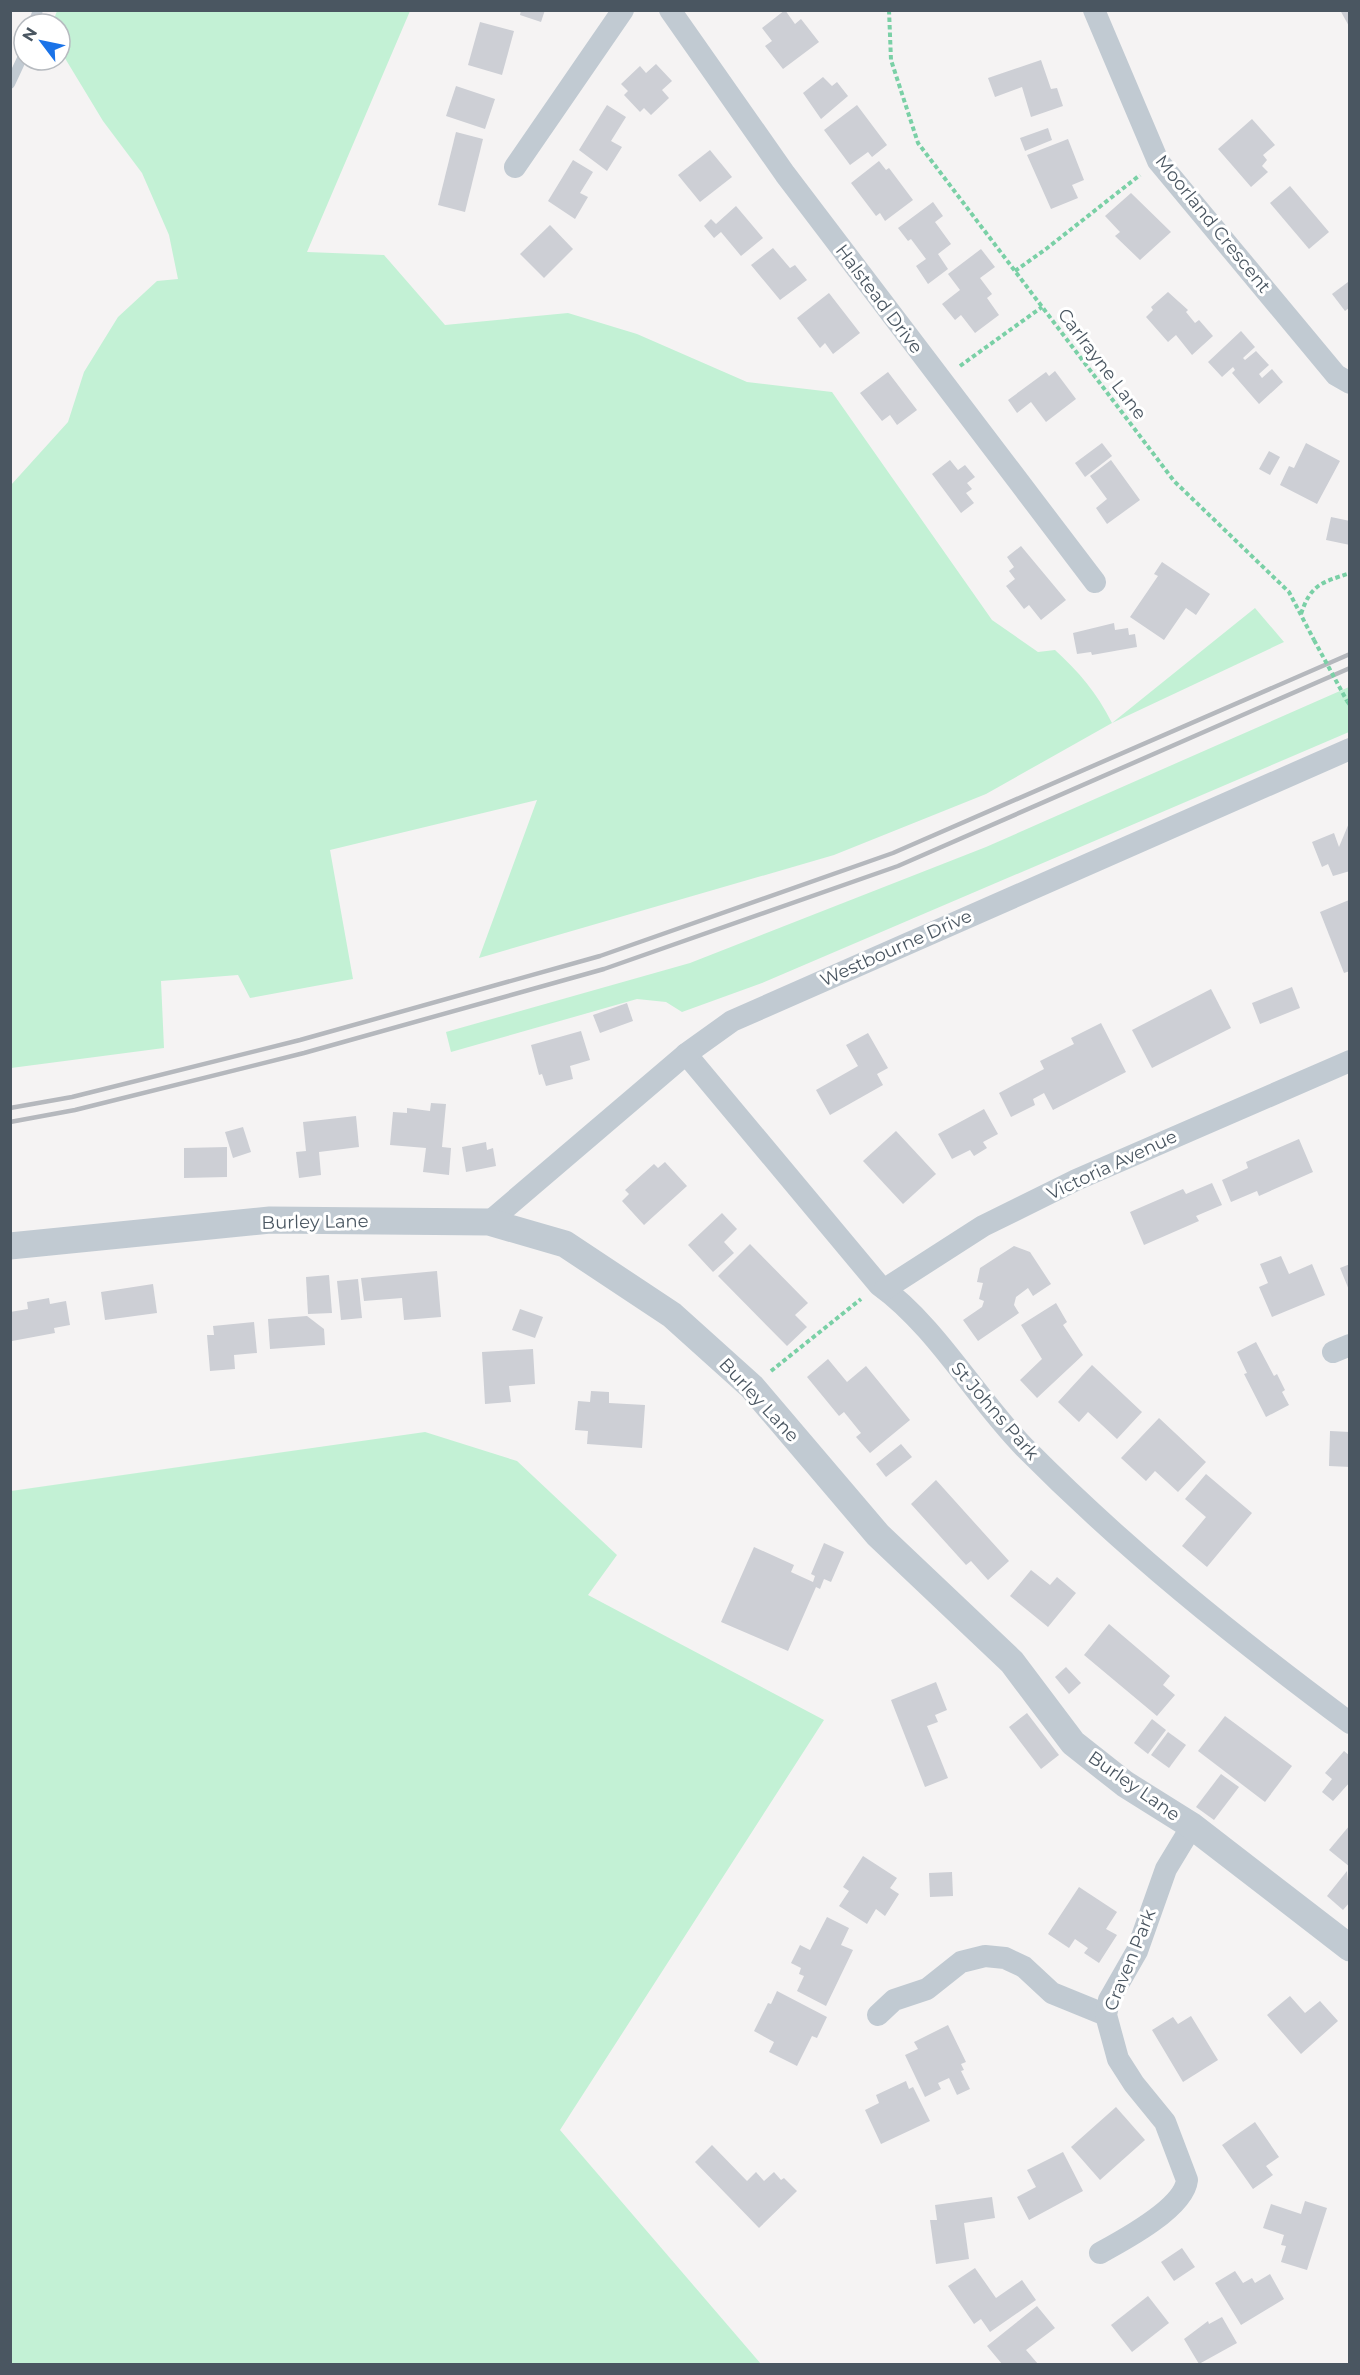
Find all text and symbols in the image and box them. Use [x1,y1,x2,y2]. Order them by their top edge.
north arrow [12,12,72,72]
text: N [18,24,41,45]
street label: Moorland Crescent [1151,151,1275,297]
street label: Halstead Drive [831,240,927,358]
street label: Carlrayne Lane [1053,304,1151,424]
street label: Westbourne Drive [817,905,975,991]
street label: Victoria Avenue [1044,1125,1181,1205]
street label: Burley Lane [261,1210,369,1234]
street label: Burley Lane [714,1353,804,1447]
street label: St Johns Park [947,1358,1044,1465]
street label: Burley Lane [1084,1746,1184,1826]
street label: Craven Park [1100,1906,1161,2014]

